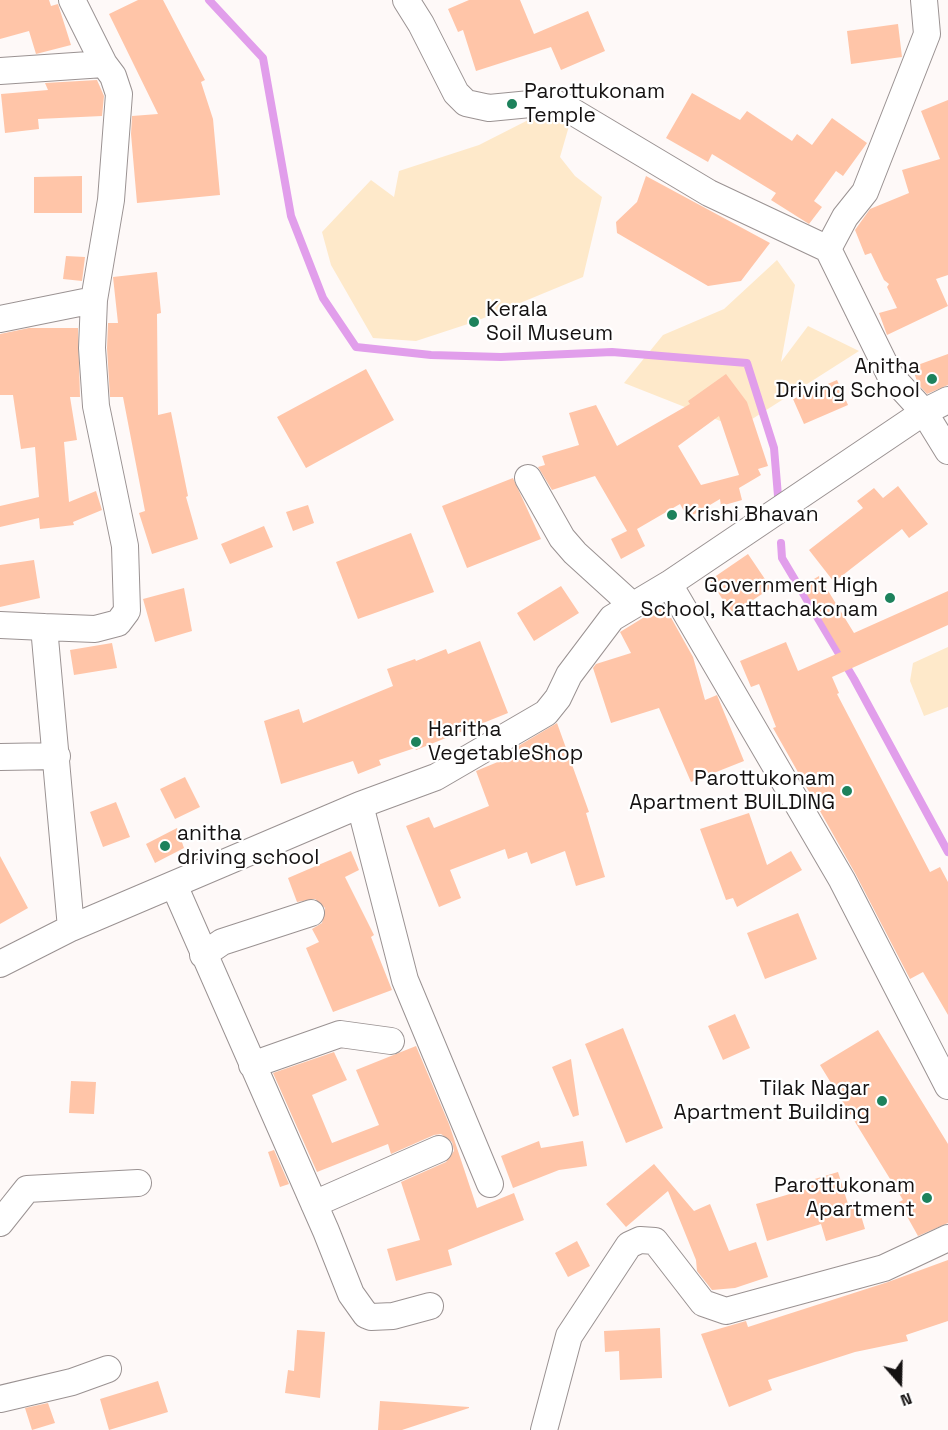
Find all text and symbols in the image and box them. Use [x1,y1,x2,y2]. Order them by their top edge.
place label: Parottukonam Temple [524,79,665,129]
marker: Parottukonam Temple [505,97,519,111]
place label: Kerala Soil Museum [486,297,613,347]
marker: Kerala Soil Museum [467,315,481,329]
place label: Anitha Driving School [775,354,920,404]
marker: Anitha Driving School [925,372,939,386]
place label: Krishi Bhavan [684,502,819,528]
marker: Krishi Bhavan [665,508,679,522]
place label: Government High School, Kattachakonam [641,573,878,623]
marker: Government High School, Kattachakonam [883,591,897,605]
place label: Haritha VegetableShop [428,717,583,767]
marker: Haritha VegetableShop [409,735,423,749]
place label: Parottukonam Apartment BUILDING [629,766,835,816]
marker: Parottukonam Apartment BUILDING [840,784,854,798]
place label: anitha driving school [177,821,319,871]
marker: anitha driving school [158,839,172,853]
place label: Tilak Nagar Apartment Building [673,1076,870,1126]
marker: Tilak Nagar Apartment Building [875,1094,889,1108]
place label: Parottukonam Apartment [774,1173,915,1223]
marker: Parottukonam Apartment [920,1191,934,1205]
north arrow [870,1352,930,1412]
text: N [898,1388,915,1411]

